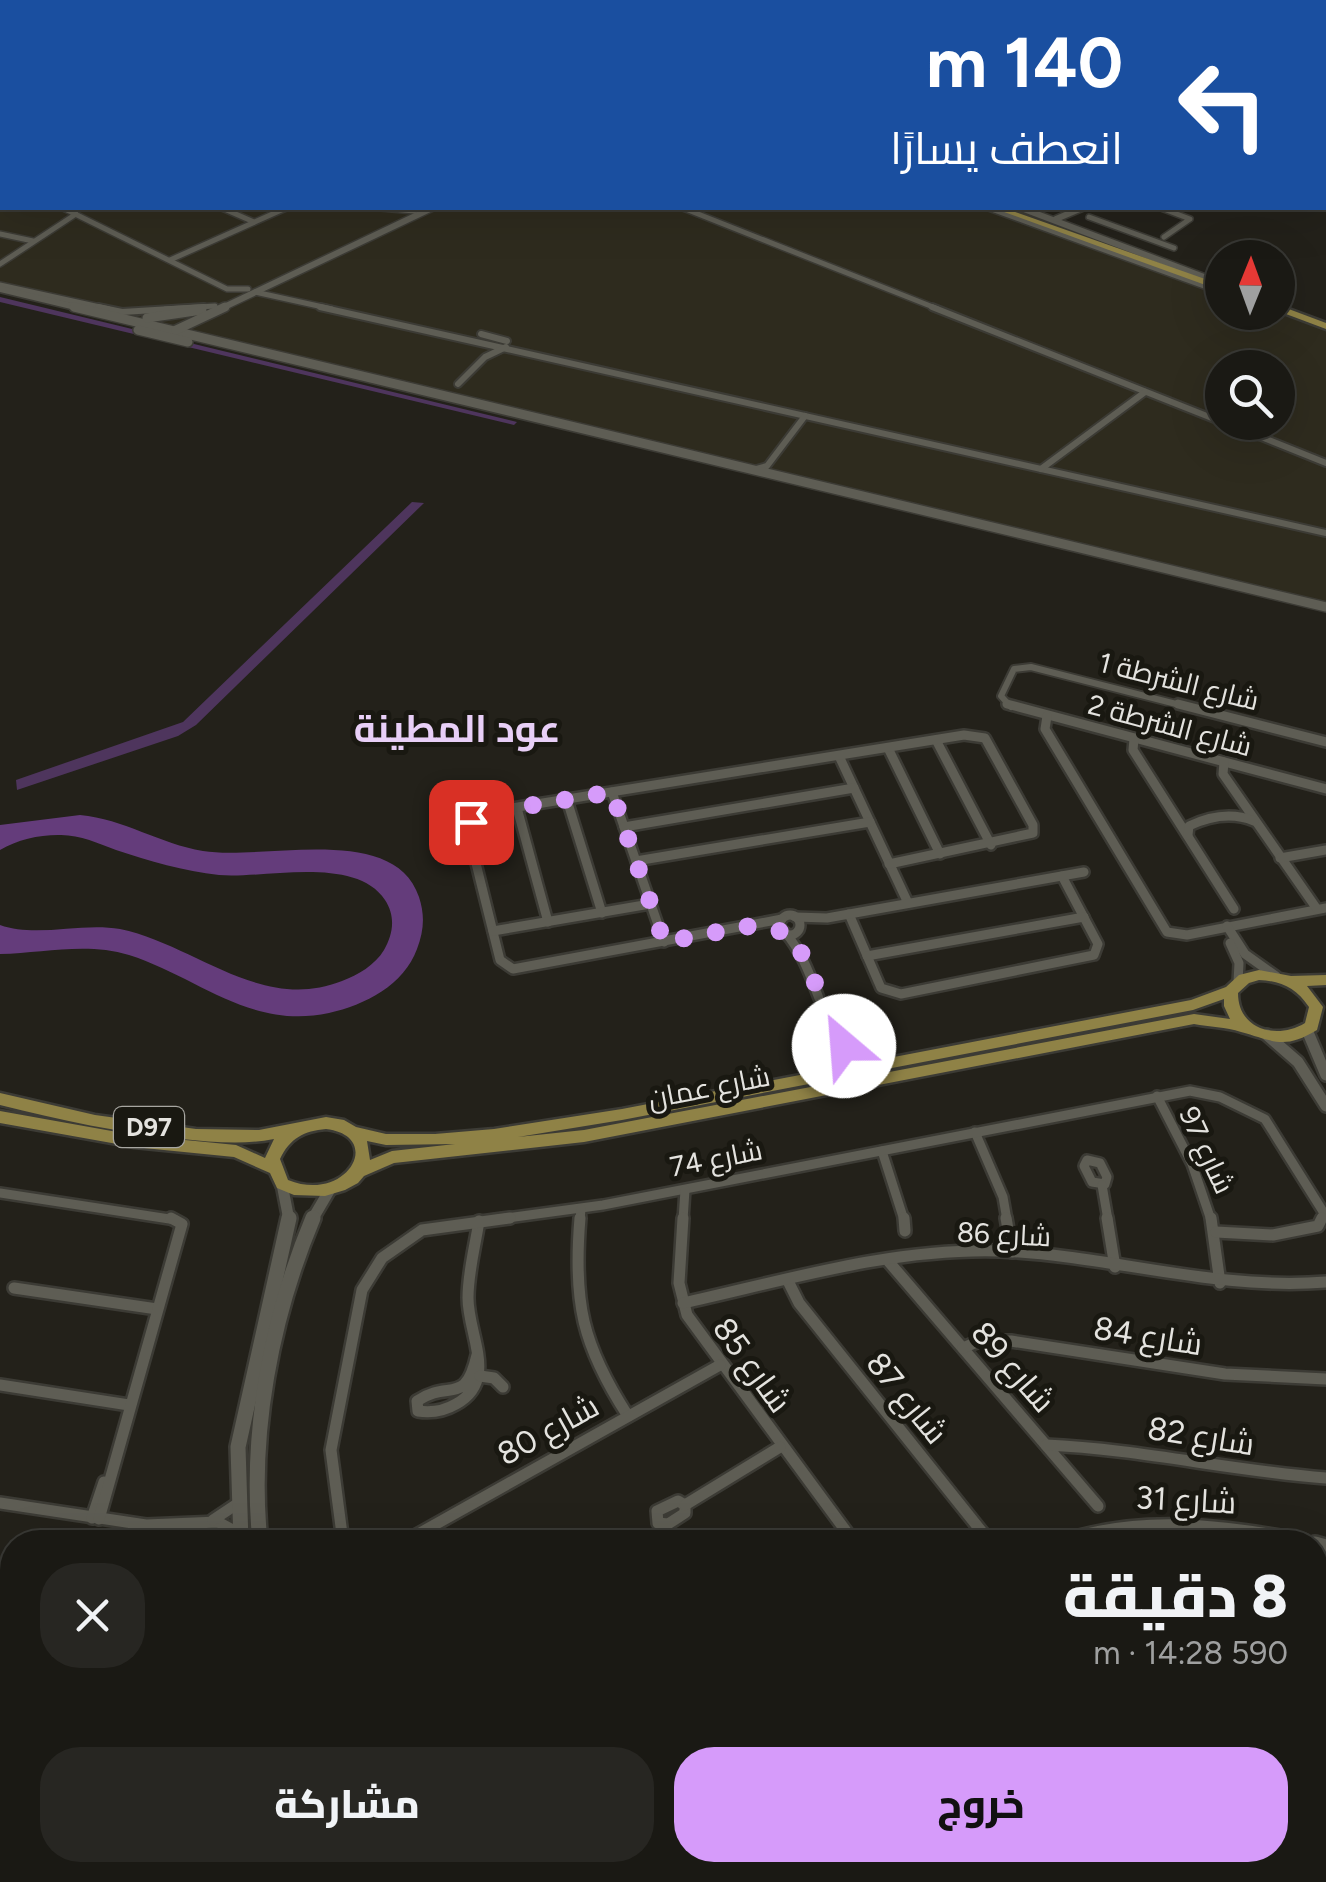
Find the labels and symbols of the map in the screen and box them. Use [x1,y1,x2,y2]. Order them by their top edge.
north arrow [1205,240,1295,330]
street label: شارع الشرطة 1 [1095,645,1263,719]
street label: شارع الشرطة 2 [1084,687,1256,765]
district label: عود المطينة [354,706,560,752]
pin [429,780,514,865]
position arrow [792,994,896,1098]
street label: شارع عمان [645,1059,773,1117]
street label: شارع 97 [1170,1101,1242,1200]
road number: D97 [114,1107,184,1147]
street label: شارع 74 [667,1132,766,1186]
street label: شارع 86 [956,1215,1052,1255]
street label: شارع 84 [1091,1309,1205,1366]
street label: شارع 85 [702,1310,799,1422]
street label: شارع 89 [961,1314,1063,1422]
street label: شارع 87 [856,1345,955,1453]
street label: شارع 80 [491,1387,607,1476]
street label: شارع 82 [1145,1409,1257,1466]
street label: شارع 31 [1135,1478,1237,1525]

